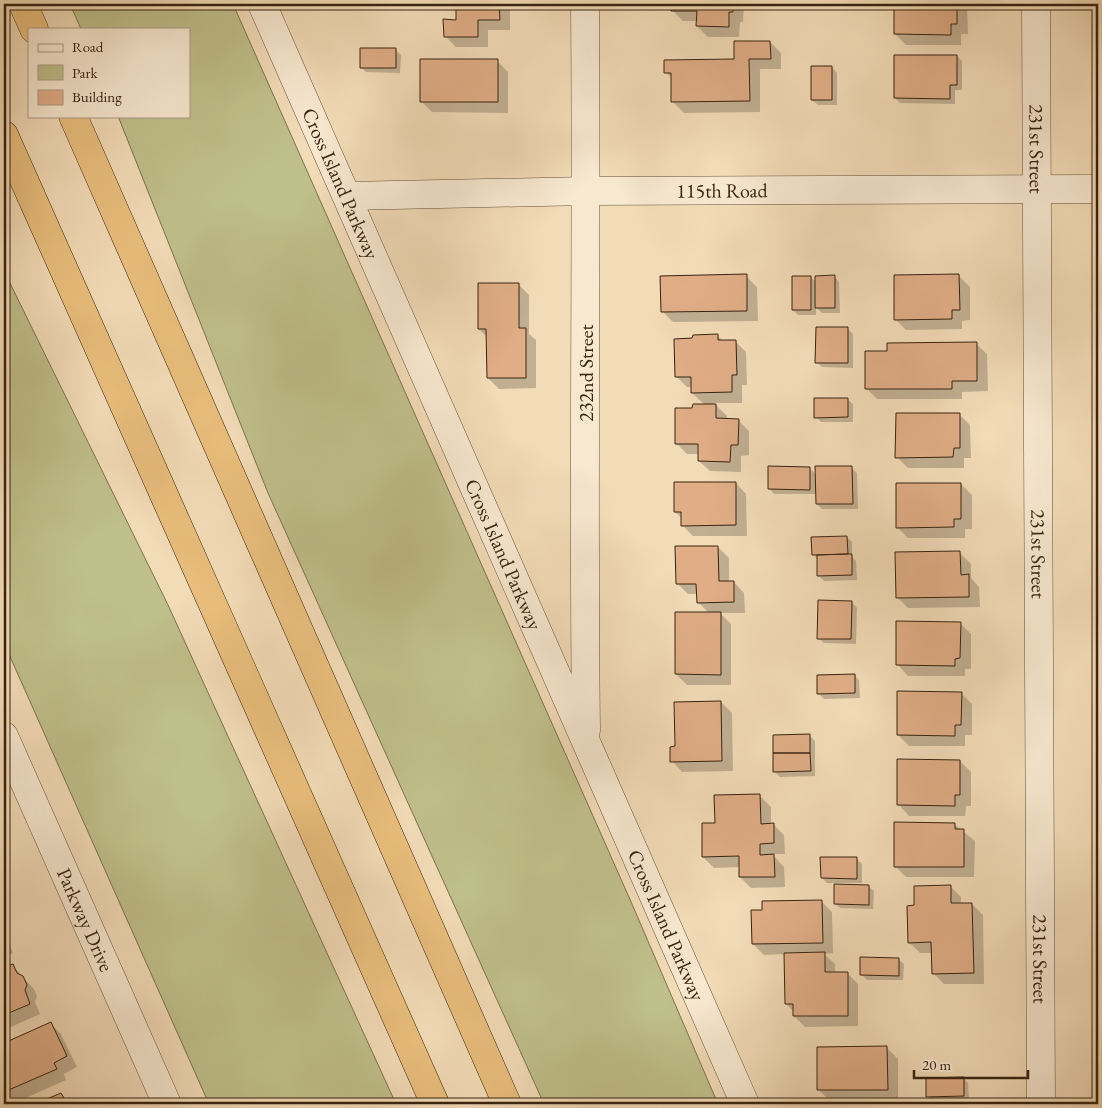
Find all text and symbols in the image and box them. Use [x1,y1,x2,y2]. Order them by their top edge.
legend [28,28,190,118]
text: Road [72,37,104,56]
text: Park [72,63,99,82]
text: Building [72,87,122,106]
street label: Cross Island Parkway [296,104,385,263]
street label: 231st Street [1023,104,1050,195]
street label: 115th Road [676,177,769,204]
street label: 232nd Street [573,324,599,422]
street label: Cross Island Parkway [459,475,548,634]
street label: 231st Street [1025,509,1052,600]
street label: Cross Island Parkway [622,845,711,1005]
street label: Parkway Drive [51,864,120,976]
street label: 231st Street [1027,914,1054,1005]
scale bar [914,1048,1028,1080]
text: 20 m [922,1055,951,1074]

